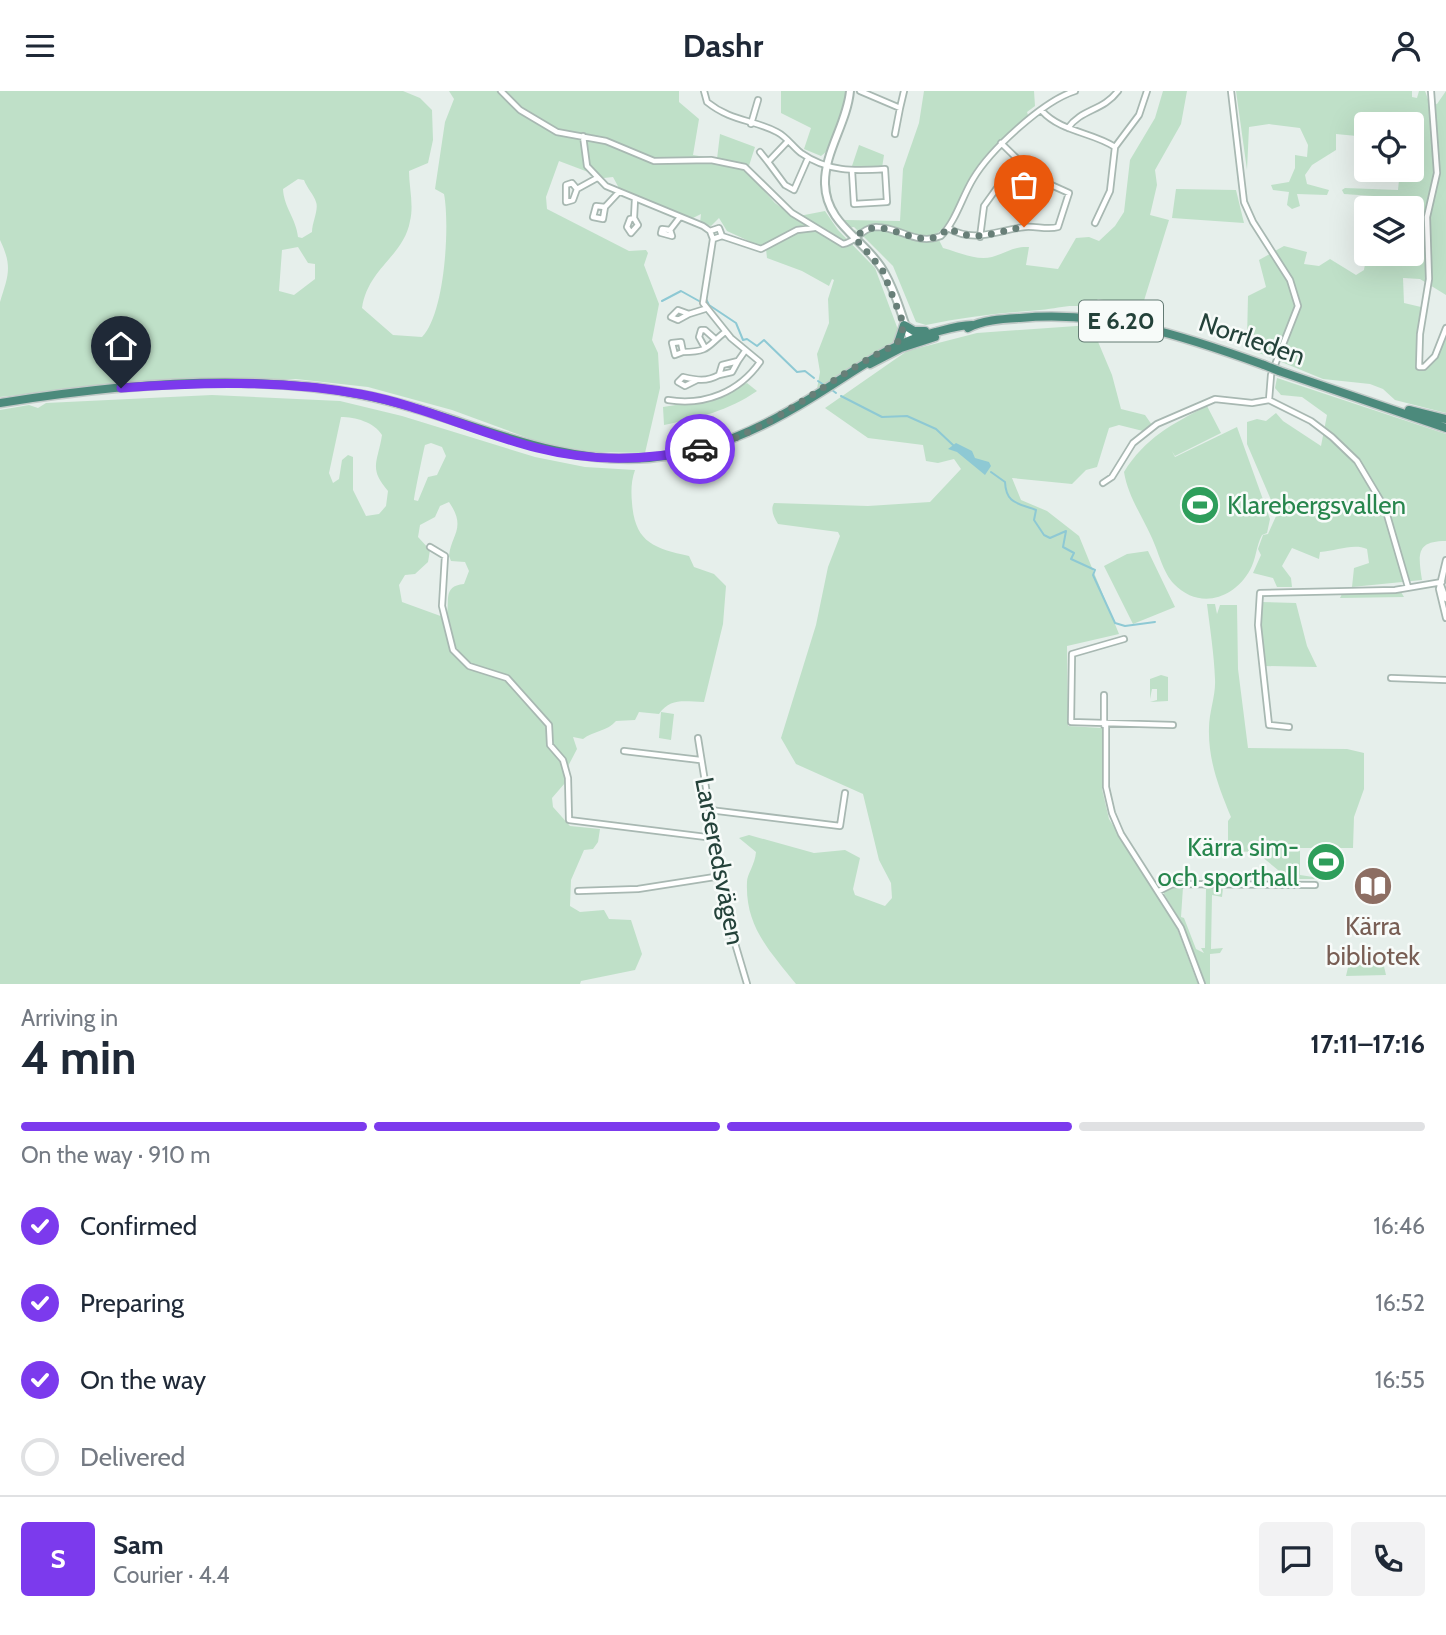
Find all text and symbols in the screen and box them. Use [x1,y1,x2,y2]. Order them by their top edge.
text: Dashr [683,26,763,65]
icon: menu [21,27,59,65]
icon: person [1387,27,1425,65]
map controls [1354,112,1424,266]
button: locate [1354,112,1424,182]
pin [994,155,1054,227]
icon: bag [1005,166,1043,204]
button: layers [1354,196,1424,266]
road number: E 6.20 [1079,301,1163,341]
street label: Norrleden [1195,306,1309,372]
pin [91,316,151,388]
icon: home [102,327,140,365]
courier [665,414,735,484]
icon: car [681,430,719,468]
sports icon: Klarebergsvallen [1179,484,1221,526]
place label: Klarebergsvallen [1227,489,1406,521]
street label: Larseredsvägen [688,774,752,948]
place label: Kärra sim- och sporthall [1158,831,1299,893]
sports icon: Kärra sim- och sporthall [1305,841,1347,883]
library icon: Kärra bibliotek [1352,865,1394,907]
place label: Kärra bibliotek [1326,910,1420,972]
text: Arriving in [21,1004,118,1032]
text: 17:11–17:16 [1310,1028,1425,1060]
text: 4 min [21,1030,136,1086]
text: On the way · 910 m [21,1141,210,1169]
icon: check [21,1207,59,1245]
text: Confirmed [80,1210,197,1242]
text: 16:46 [1373,1212,1425,1240]
icon: check [21,1284,59,1322]
text: Preparing [80,1287,184,1319]
text: 16:52 [1375,1289,1425,1317]
icon: check [21,1361,59,1399]
text: On the way [80,1364,206,1396]
text: 16:55 [1375,1366,1425,1394]
text: Delivered [80,1441,185,1473]
button: chat [1259,1522,1333,1596]
button: phone [1351,1522,1425,1596]
text: Sam [113,1529,164,1561]
text: S [50,1543,66,1575]
text: Courier · 4.4 [113,1561,230,1589]

